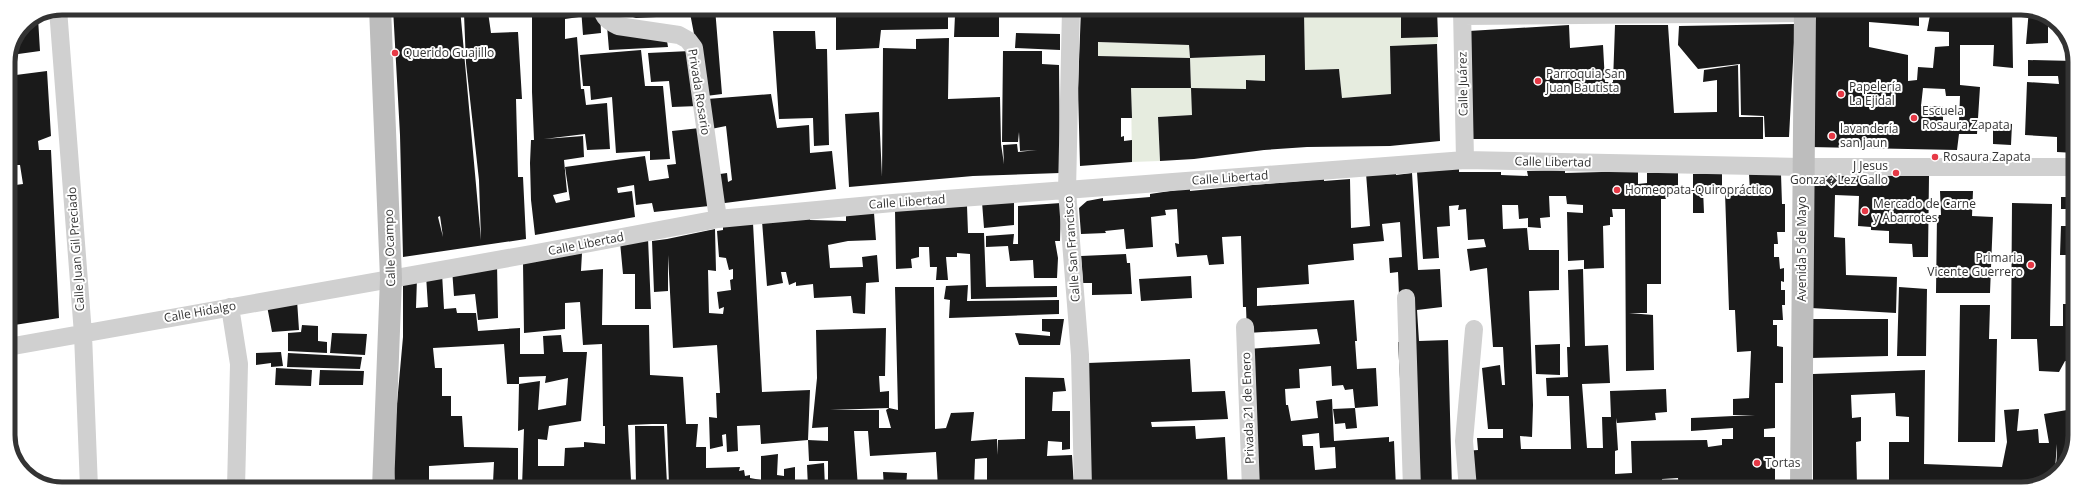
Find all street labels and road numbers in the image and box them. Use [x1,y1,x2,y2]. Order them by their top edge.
street label: Privada Rosario [684,48,715,136]
street label: Calle Juárez [1453,51,1472,116]
street label: Calle Libertad [1515,152,1592,171]
street label: Calle Libertad [1191,166,1269,189]
street label: Calle Juan Gil Preciado [63,186,88,312]
street label: Calle Libertad [868,190,946,213]
street label: Calle San Francisco [1059,195,1084,303]
street label: Avenida 5 de Mayo [1793,196,1810,302]
street label: Calle Ocampo [380,209,399,287]
street label: Calle Libertad [547,228,625,259]
street label: Calle Hidalgo [163,297,237,326]
street label: Privada 21 de Enero [1237,352,1258,464]

